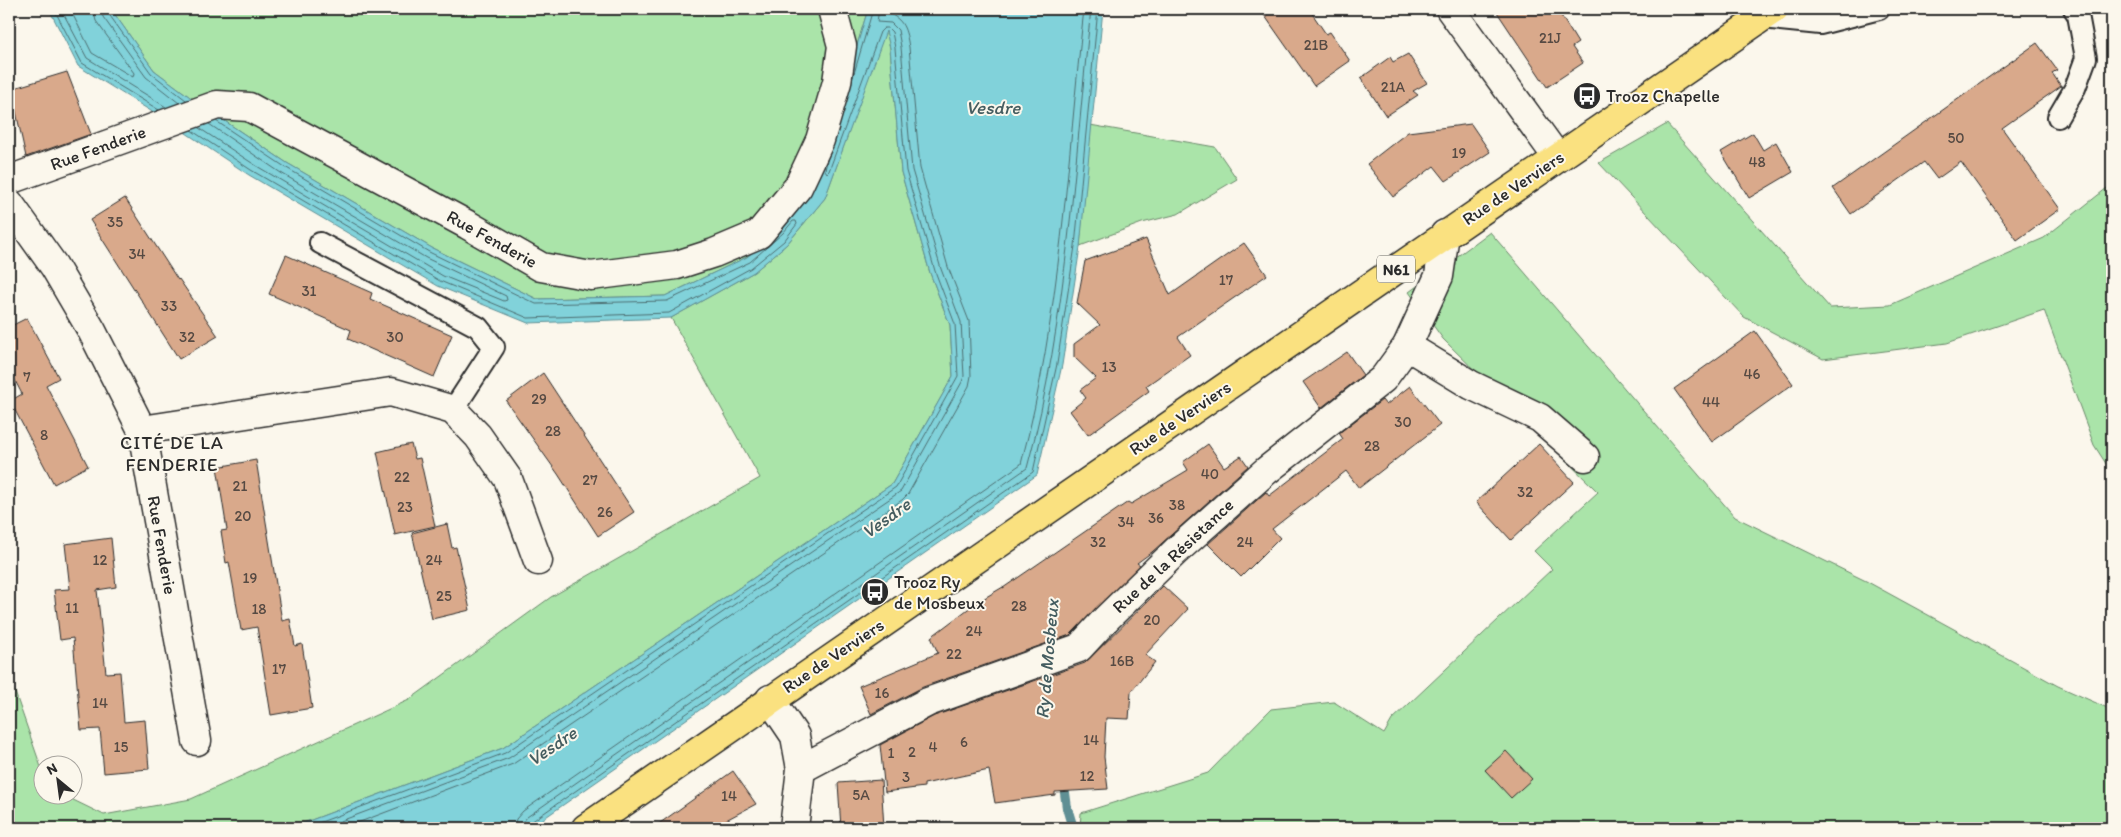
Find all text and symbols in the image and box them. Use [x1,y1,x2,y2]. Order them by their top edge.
house number: 21J [1539,29,1561,47]
house number: 21B [1304,36,1329,54]
house number: 21A [1381,78,1406,96]
bus stop icon: Trooz Chapelle [1572,81,1602,111]
place label: Trooz Chapelle [1606,85,1720,107]
water label: Vesdre [966,96,1021,119]
street label: Rue Fenderie [47,121,149,175]
house number: 50 [1947,129,1965,147]
house number: 19 [1452,144,1467,162]
street label: Rue de Verviers [1458,146,1568,230]
house number: 48 [1748,153,1766,171]
street label: Rue Fenderie [443,205,541,273]
house number: 35 [107,213,123,231]
house number: 34 [128,245,146,263]
road number: N61 [1377,255,1415,282]
house number: 17 [1219,271,1234,289]
house number: 31 [301,282,317,300]
house number: 33 [161,297,177,315]
house number: 32 [179,328,195,346]
house number: 30 [386,328,404,346]
house number: 13 [1101,358,1117,376]
house number: 46 [1744,365,1761,383]
house number: 7 [23,368,31,386]
street label: Rue de Verviers [1125,376,1235,460]
house number: 29 [531,390,547,408]
house number: 44 [1702,393,1720,411]
house number: 30 [1394,413,1412,431]
house number: 28 [545,422,561,440]
house number: 8 [40,426,48,444]
district label: CITÉ DE LA FENDERIE [120,431,224,476]
house number: 28 [1364,437,1380,455]
house number: 40 [1201,465,1219,483]
house number: 22 [394,468,410,486]
house number: 27 [582,471,598,489]
house number: 21 [233,477,247,495]
house number: 32 [1517,483,1533,501]
water label: Vesdre [857,492,916,543]
street label: Rue Fenderie [142,494,182,596]
street label: Rue de la Résistance [1108,494,1238,618]
house number: 38 [1169,496,1185,514]
house number: 23 [397,498,413,516]
house number: 26 [597,503,613,521]
house number: 20 [234,507,252,525]
house number: 36 [1148,509,1164,527]
house number: 34 [1117,513,1135,531]
house number: 32 [1090,533,1106,551]
house number: 24 [1237,533,1253,551]
house number: 12 [93,551,108,569]
house number: 24 [426,551,442,569]
house number: 19 [243,569,258,587]
place label: Trooz Ry de Mosbeux [894,571,985,614]
bus stop icon: Trooz Ry de Mosbeux [860,577,890,607]
house number: 25 [436,587,452,605]
house number: 28 [1011,597,1027,615]
water label: Ry de Mosbeux [1030,597,1064,720]
house number: 11 [65,599,79,617]
house number: 18 [251,600,267,618]
house number: 20 [1143,611,1161,629]
street label: Rue de Verviers [778,614,888,698]
house number: 24 [966,622,982,640]
house number: 22 [946,645,962,663]
house number: 16B [1110,652,1135,670]
house number: 17 [272,660,287,678]
house number: 16 [875,684,890,702]
house number: 14 [92,694,108,712]
water label: Vesdre [523,721,582,771]
house number: 14 [1083,731,1099,749]
house number: 6 [960,733,968,751]
house number: 15 [114,738,129,756]
house number: 4 [928,738,938,756]
house number: 2 [908,743,916,761]
house number: 1 [888,744,895,762]
north arrow [32,754,82,804]
text: N [44,759,60,779]
house number: 12 [1080,767,1095,785]
house number: 3 [902,768,910,786]
house number: 5A [852,786,870,804]
house number: 14 [721,787,737,805]

